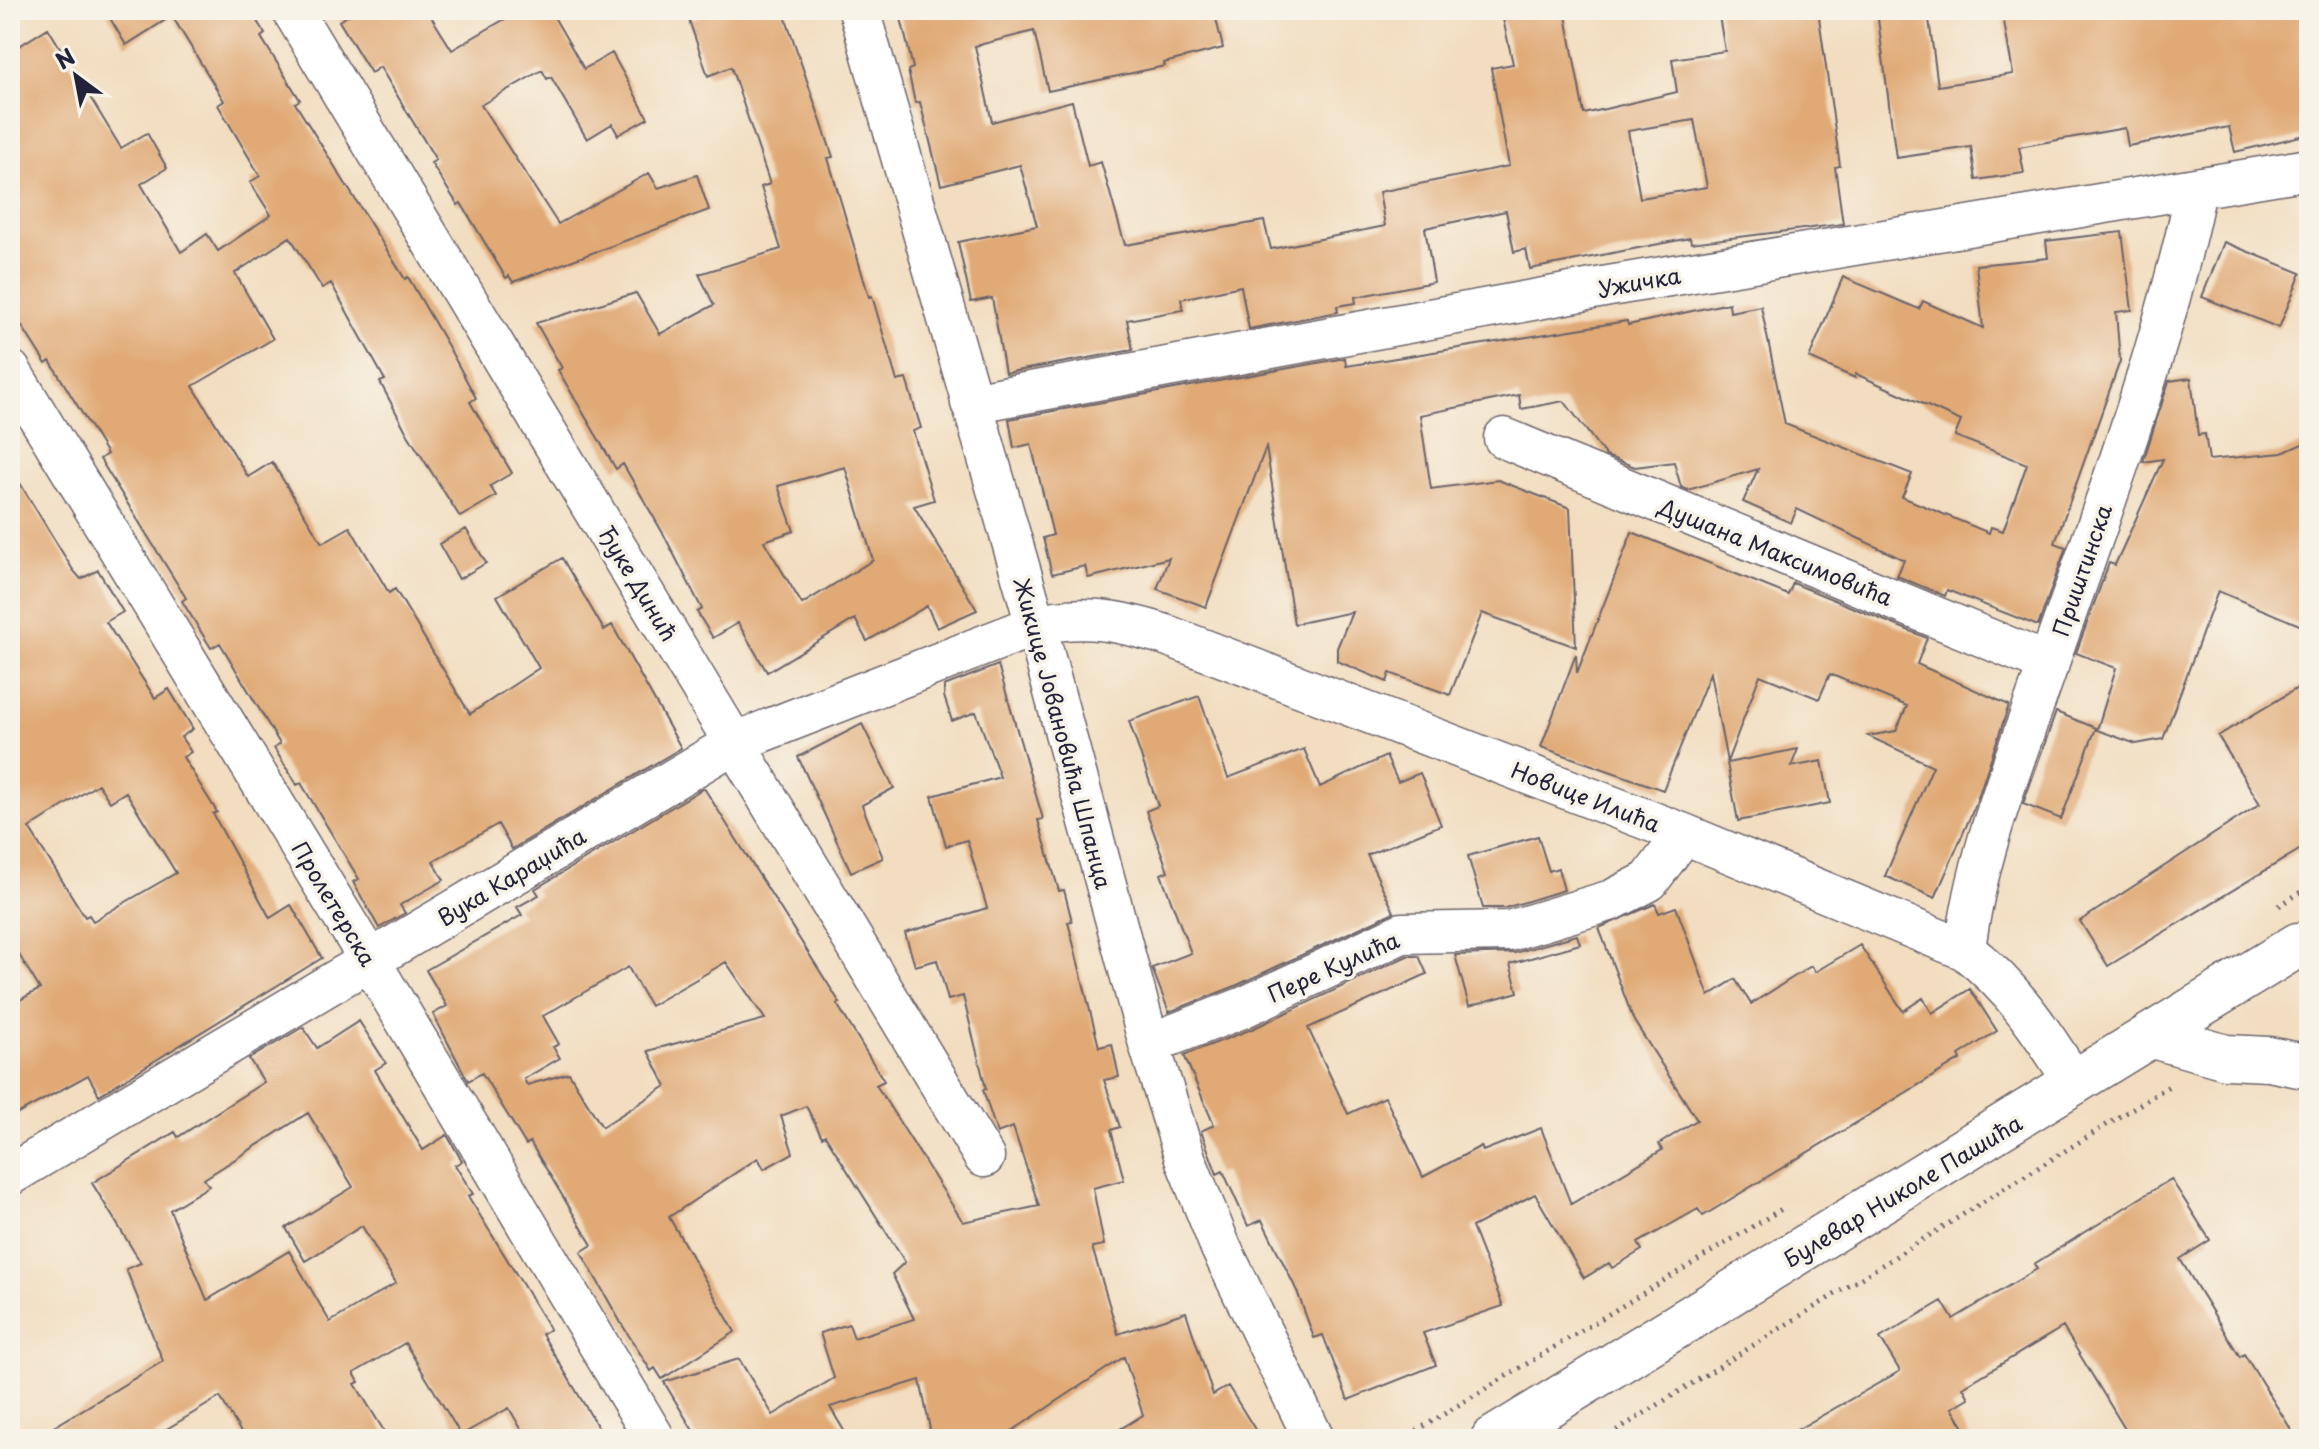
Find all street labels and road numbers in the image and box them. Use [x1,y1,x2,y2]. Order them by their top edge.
street label: Ужичка [1595,257,1683,305]
street label: Душана Максимовића [1653,489,1898,613]
street label: Приштинска [2043,499,2119,640]
street label: Ђуке Динић [592,519,686,647]
street label: Жикице Јовановића Шпанца [1007,574,1122,893]
street label: Новице Илића [1507,752,1665,840]
street label: Вука Караџића [431,819,592,933]
street label: Пролетерска [285,834,386,972]
street label: Пере Кулића [1262,922,1404,1010]
street label: Булевар Николе Пашића [1776,1105,2028,1275]

